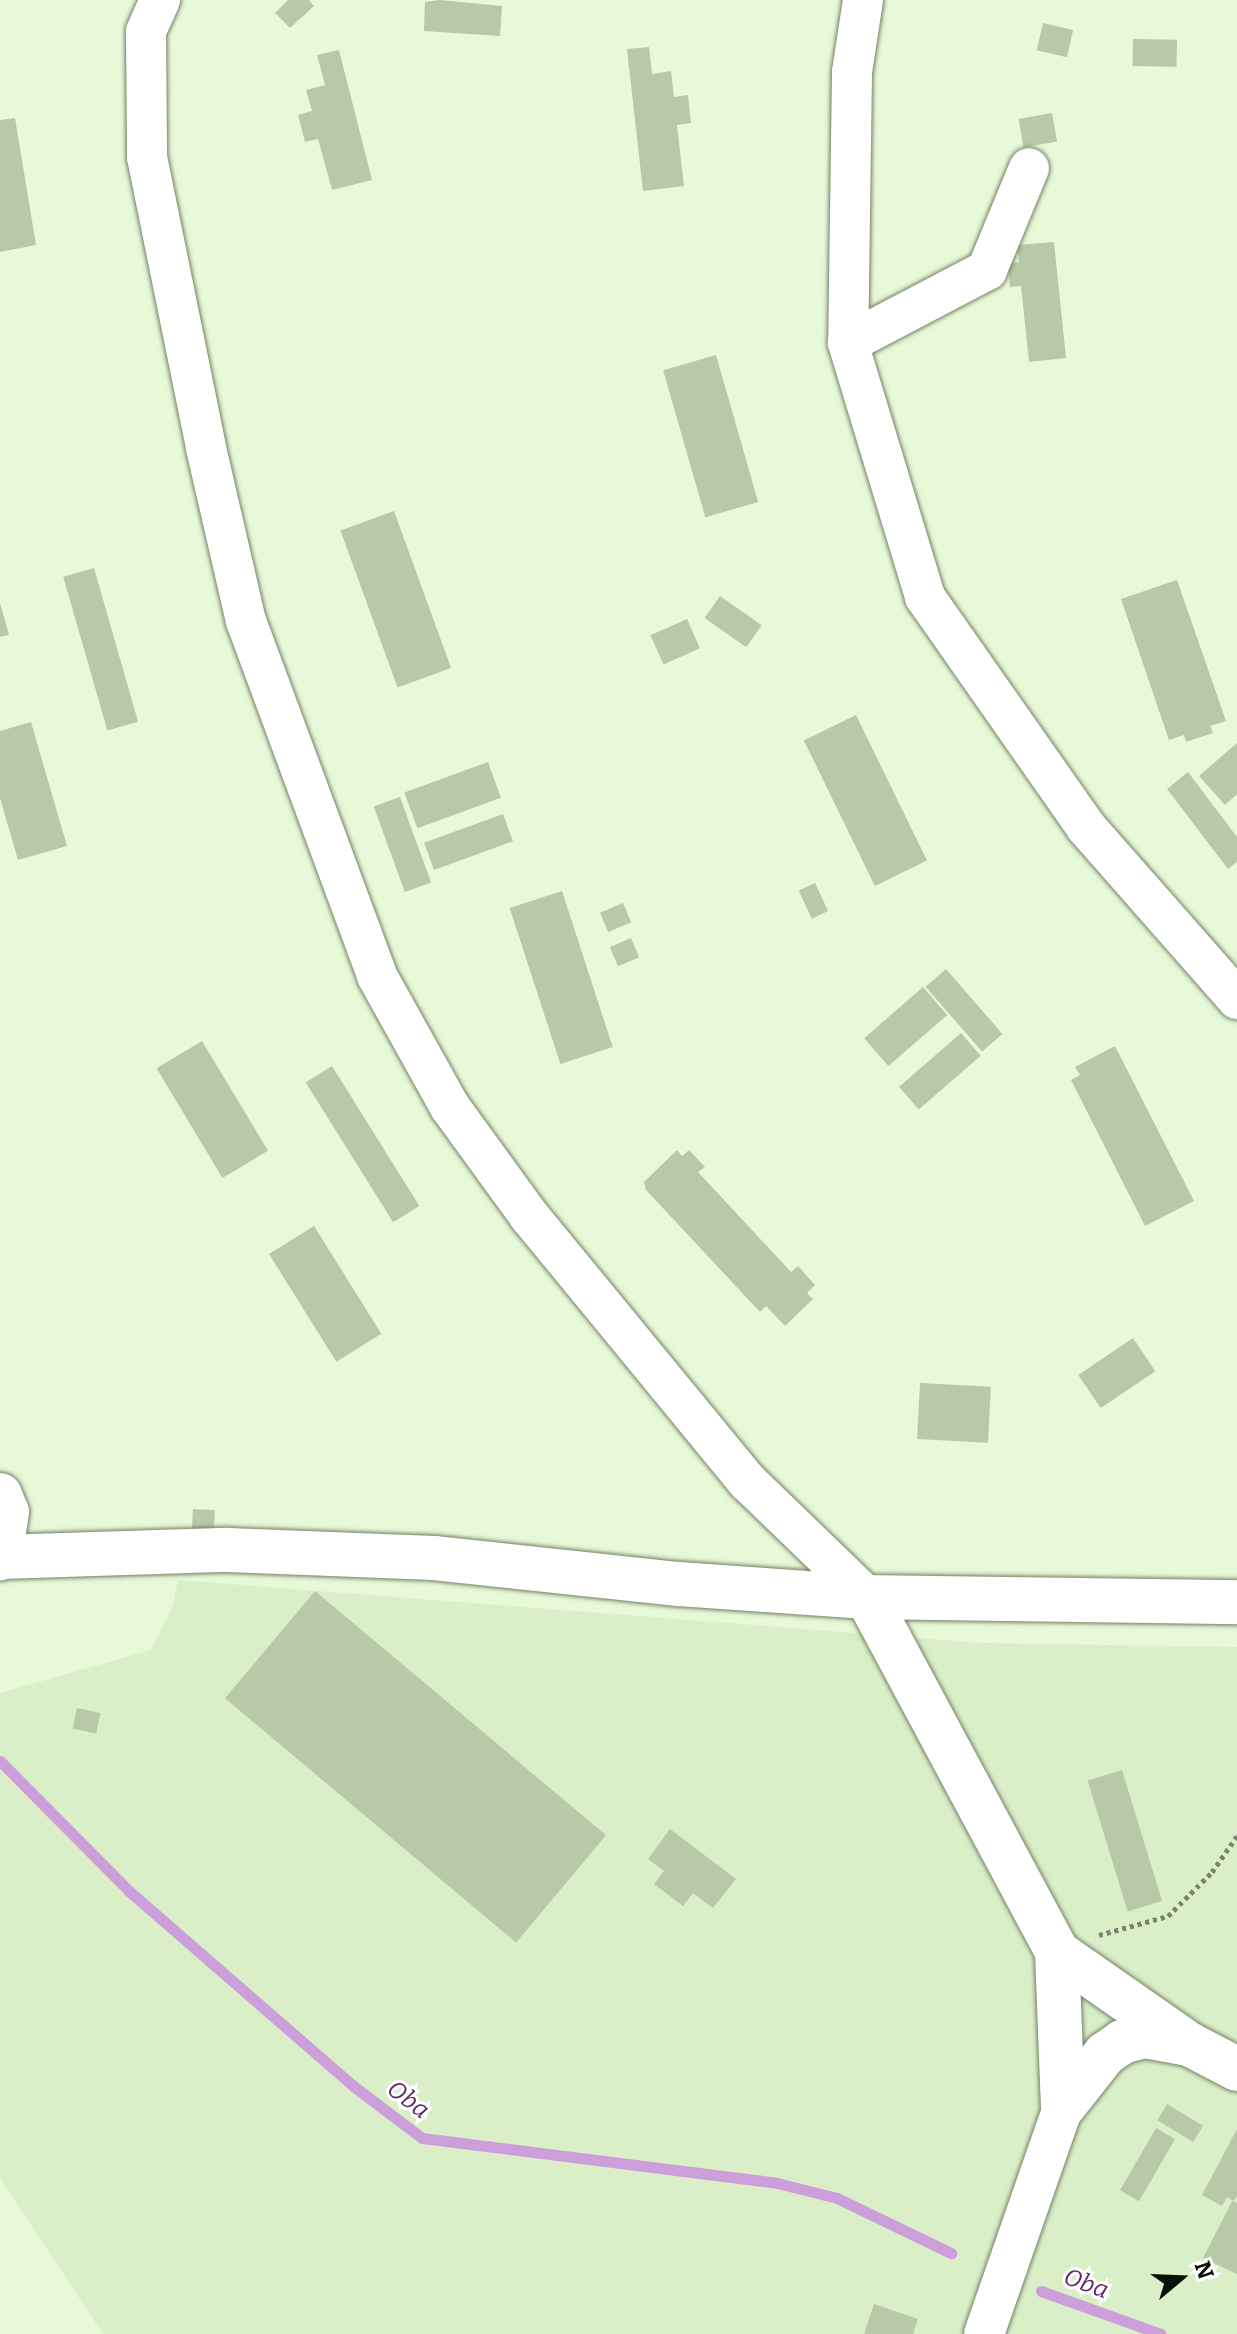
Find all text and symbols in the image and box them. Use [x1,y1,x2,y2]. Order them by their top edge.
water label: Oba [381,2075,435,2125]
north arrow [1141,2238,1221,2318]
text: N [1189,2258,1220,2282]
water label: Oba [1060,2263,1112,2305]

